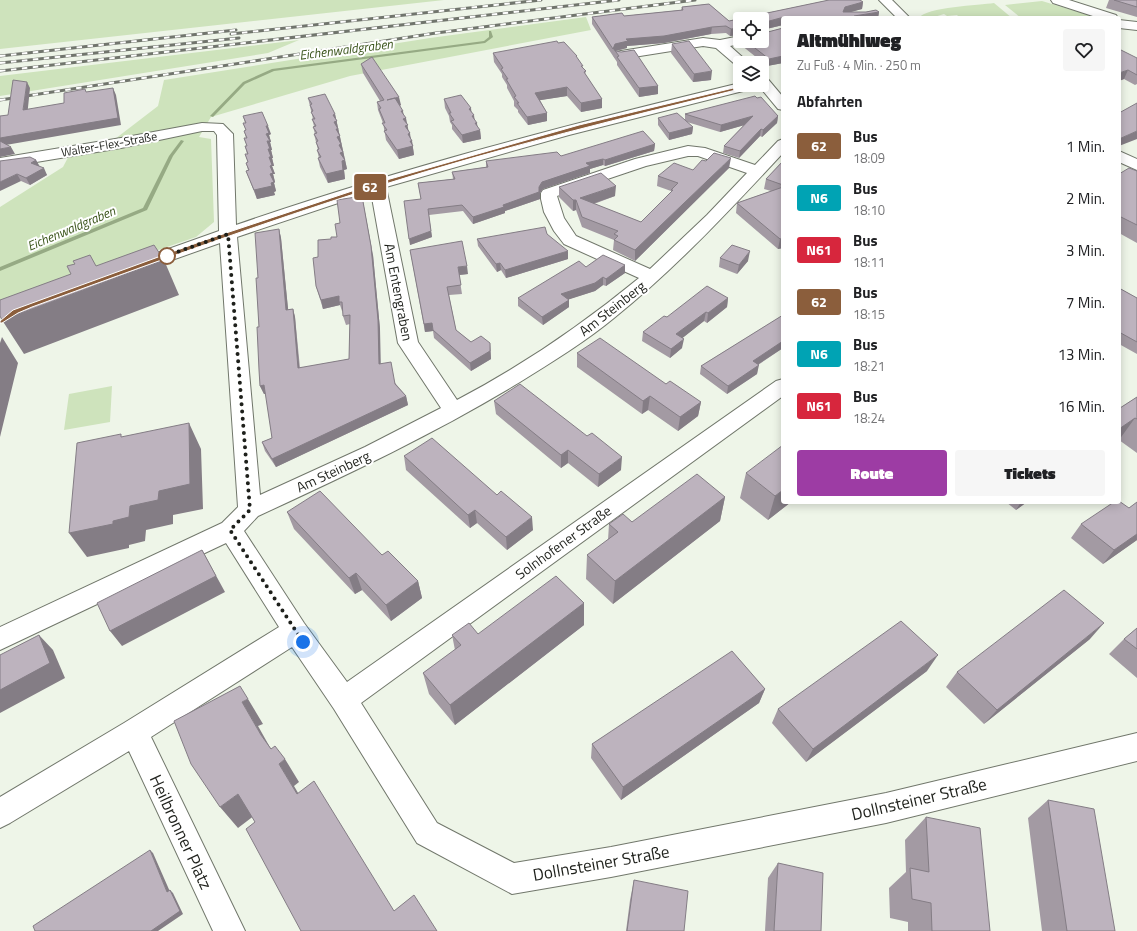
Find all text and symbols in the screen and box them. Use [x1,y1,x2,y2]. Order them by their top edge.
map controls [733,12,769,92]
button: locate [733,12,769,48]
text: Altmühlweg [797,25,901,54]
button: heart [1063,29,1105,71]
water label: Eichenwaldgraben [298,33,394,65]
text: Zu Fuß · 4 Min. · 250 m [797,55,921,75]
button: layers [733,56,769,92]
text: Abfahrten [797,90,863,113]
text: Bus [853,125,878,148]
street label: Walter-Flex-Straße [60,126,158,162]
text: 62 [811,135,827,156]
text: 1 Min. [1066,135,1105,158]
text: 18:09 [853,148,885,168]
line badge: 62 [352,174,388,200]
text: 62 [362,176,378,197]
text: Bus [853,177,878,200]
text: N6 [810,187,828,208]
text: 2 Min. [1066,187,1105,210]
water label: Eichenwaldgraben [24,200,119,256]
text: 18:10 [853,200,885,220]
text: Bus [853,229,878,252]
text: N61 [806,239,832,260]
text: 3 Min. [1066,239,1105,262]
street label: Am Entengraben [379,241,419,343]
unlabelled marker [158,247,176,265]
text: 18:11 [853,252,885,272]
street label: Am Steinberg [574,275,650,341]
text: Bus [853,281,878,304]
text: 62 [811,291,827,312]
text: 7 Min. [1066,291,1105,314]
text: 18:15 [853,304,885,324]
text: Bus [853,333,878,356]
text: N6 [810,343,828,364]
text: 13 Min. [1058,343,1105,366]
text: 18:21 [853,356,885,376]
text: Bus [853,385,878,408]
text: N61 [806,395,832,416]
text: 16 Min. [1058,395,1105,418]
text: 18:24 [853,408,885,428]
street label: Am Steinberg [293,445,373,497]
button: Route [797,450,947,496]
button: Tickets [955,450,1105,496]
street label: Solnhofener Straße [511,500,615,584]
your location [293,632,313,652]
street label: Heilbronner Platz [143,770,219,894]
street label: Dollnsteiner Straße [849,771,989,827]
street label: Dollnsteiner Straße [531,838,671,888]

